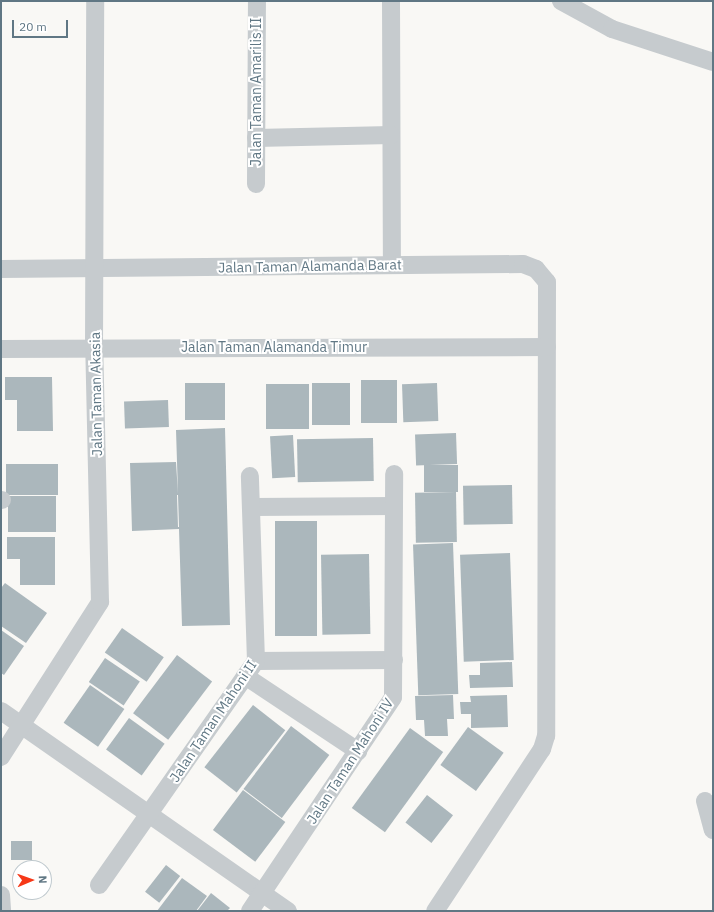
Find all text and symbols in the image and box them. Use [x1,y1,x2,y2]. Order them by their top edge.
scale bar [14,12,70,38]
street label: Jalan Taman Amarilis II [248,18,264,166]
text: 20 m [19,19,47,34]
street label: Jalan Taman Alamanda Barat [218,256,402,276]
street label: Jalan Taman Akasia [87,332,105,456]
street label: Jalan Taman Alamanda Timur [181,339,367,355]
street label: Jalan Taman Mahoni II [166,657,260,785]
street label: Jalan Taman Mahoni IV [303,695,397,827]
north arrow [12,860,52,900]
text: N [36,875,50,884]

